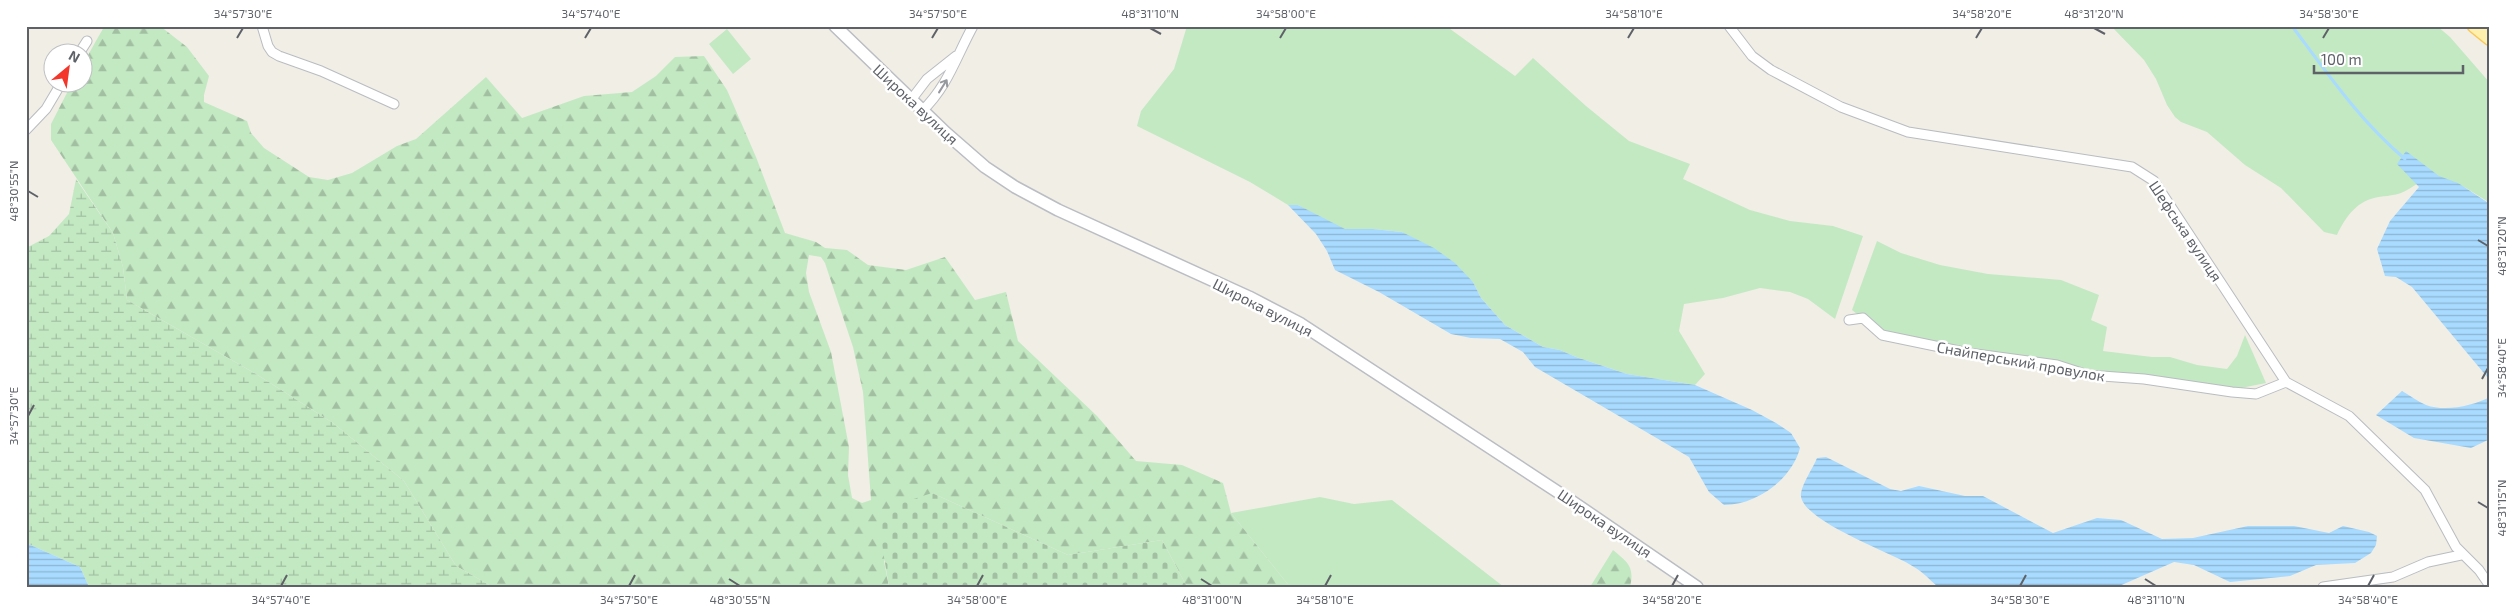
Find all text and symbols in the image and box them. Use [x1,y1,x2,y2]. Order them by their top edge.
text: 34°57'30"E [214,6,272,20]
text: 34°57'40"E [562,6,621,20]
text: 34°57'50"E [909,6,967,20]
text: 48°31'10"N [1121,6,1179,20]
text: 34°58'00"E [1256,6,1316,20]
text: 34°58'10"E [1605,6,1663,20]
text: 34°58'20"E [1952,6,2012,20]
text: 48°31'20"N [2064,6,2124,20]
text: 34°58'30"E [2299,6,2359,20]
north arrow [42,42,92,92]
scale bar [2314,42,2462,74]
text: N [66,46,83,66]
text: 100 m [2321,50,2362,68]
street label: Широка вулиця [869,60,962,149]
one-way arrow [938,79,949,93]
text: 48°30'55"N [6,161,20,222]
street label: Шефська вулиця [2145,177,2226,285]
text: 48°31'20"N [2494,216,2508,276]
street label: Широка вулиця [1210,274,1316,341]
street label: Снайперський провулок [1935,337,2107,386]
text: 34°58'40"E [2494,338,2508,398]
text: 34°57'30"E [6,387,20,445]
text: 48°31'15"N [2494,480,2508,536]
street label: Широка вулиця [1554,485,1656,562]
text: 34°57'40"E [252,592,311,606]
text: 34°57'50"E [600,592,658,606]
text: 48°30'55"N [710,592,771,606]
text: 34°58'00"E [947,592,1007,606]
text: 48°31'00"N [1182,592,1242,606]
text: 34°58'10"E [1296,592,1354,606]
text: 34°58'20"E [1642,592,1702,606]
text: 34°58'30"E [1990,592,2050,606]
text: 48°31'10"N [2127,592,2185,606]
text: 34°58'40"E [2338,592,2398,606]

